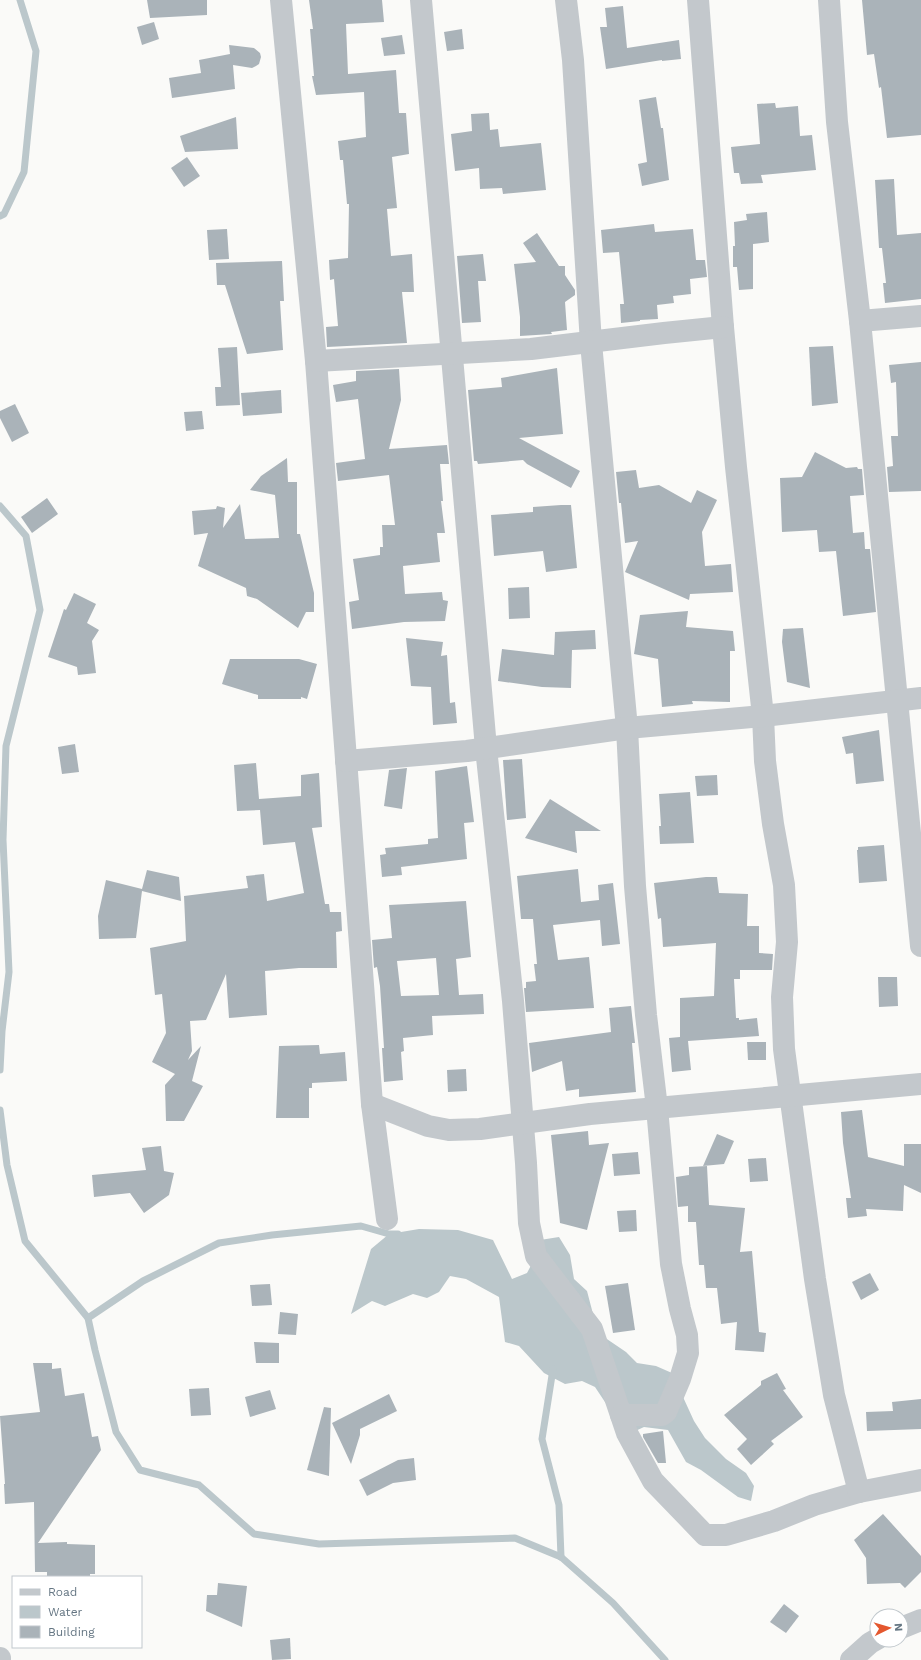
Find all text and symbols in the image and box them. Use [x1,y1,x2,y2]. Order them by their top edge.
legend [12,1576,142,1648]
text: Road [48,1585,77,1599]
text: Water [48,1605,83,1619]
north arrow [869,1608,909,1648]
text: N [892,1623,905,1632]
text: Building [48,1625,95,1639]

